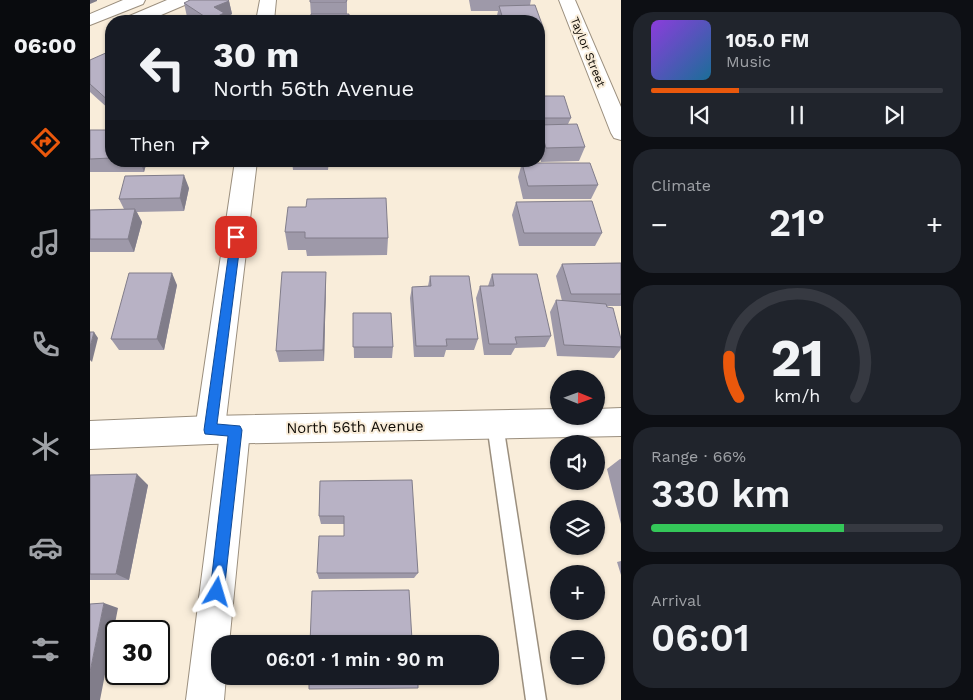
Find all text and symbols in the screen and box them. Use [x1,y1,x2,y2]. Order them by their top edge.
street label: Taylor Street [568,15,608,89]
text: 105.0 FM [726,29,809,52]
text: 06:00 [14,33,76,58]
text: 30 m [213,34,299,76]
icon: left [130,35,195,100]
text: Music [726,52,771,71]
text: North 56th Avenue [213,76,414,101]
icon: previous [686,101,714,129]
icon: pause [783,101,811,129]
icon: next [880,101,908,129]
icon: directions [28,125,63,160]
icon: right [186,130,214,158]
text: Then [130,133,176,156]
text: Climate [651,176,711,195]
text: 21° [769,201,825,245]
text: − [651,208,668,241]
text: + [926,208,943,241]
pin [215,216,257,258]
icon: arrive [222,223,250,251]
icon: music [28,226,63,261]
icon: phone [28,327,63,362]
text: 21 [770,328,824,389]
north arrow [550,370,605,425]
map controls [550,370,605,685]
text: km/h [774,385,820,406]
street label: North 56th Avenue [286,417,424,437]
icon: climate [28,429,63,464]
button: sound [550,435,605,490]
text: Range · 66% [651,447,746,466]
text: 330 km [651,472,790,516]
button: layers [550,500,605,555]
icon: car [28,530,63,565]
position arrow [190,565,242,617]
button: + [550,565,605,620]
text: Arrival [651,591,701,610]
text: 06:01 [651,616,750,660]
speed limit sign: 30 [105,620,170,685]
button: − [550,630,605,685]
icon: filters [28,632,63,667]
text: 06:01 · 1 min · 90 m [266,648,444,671]

